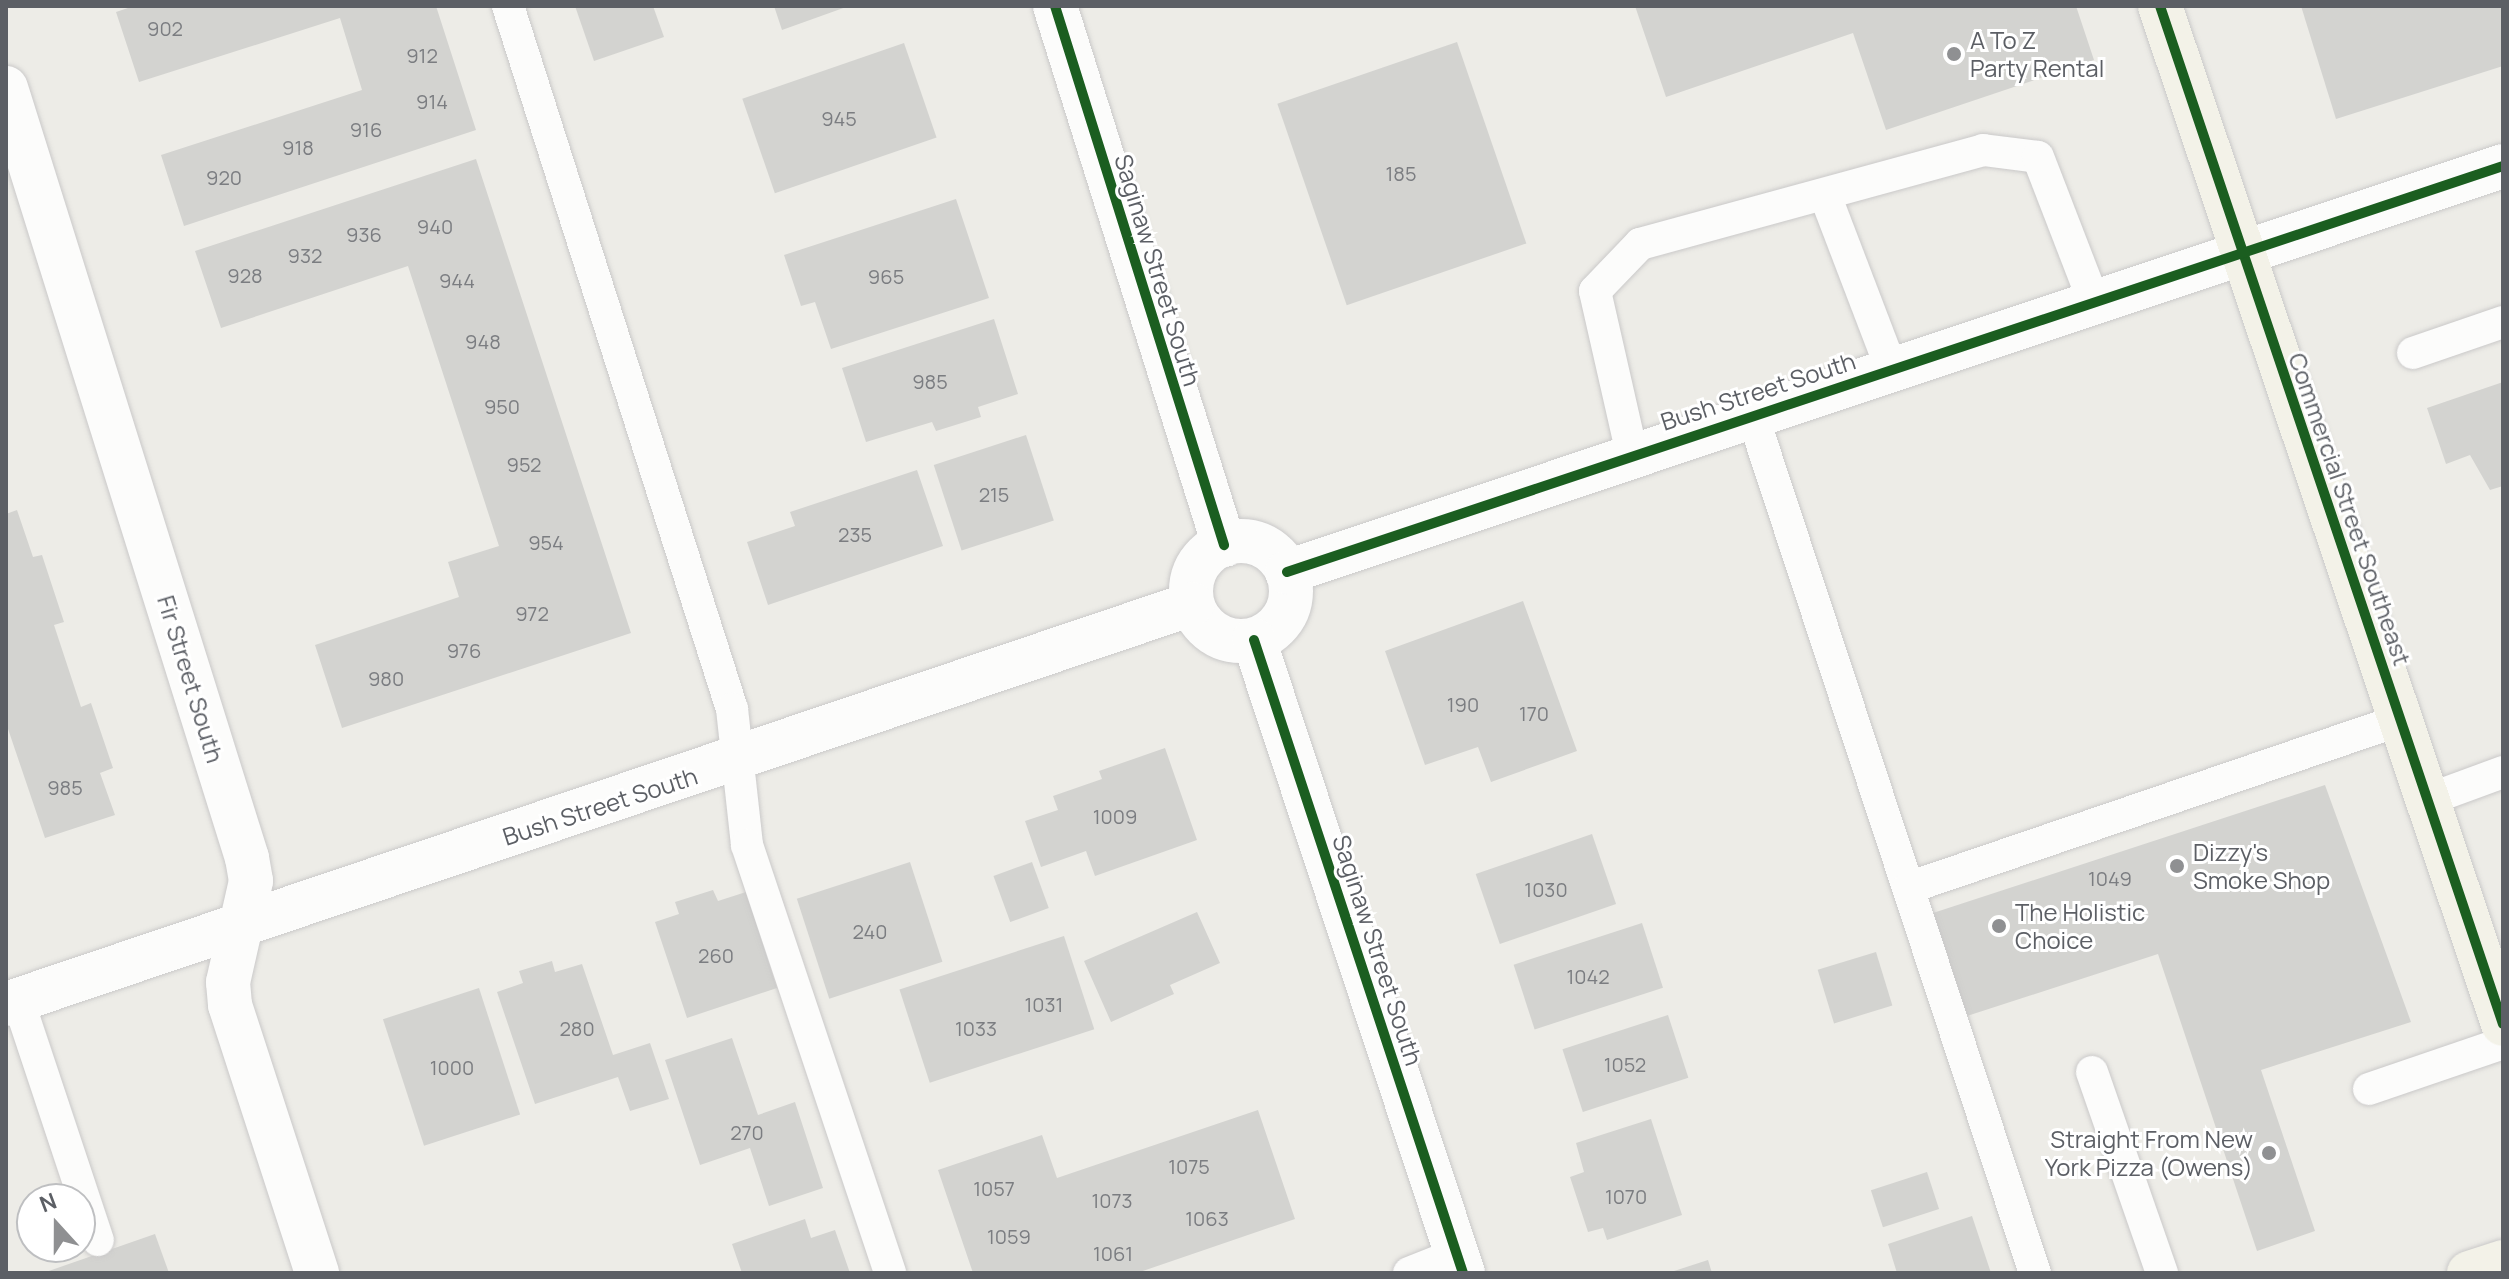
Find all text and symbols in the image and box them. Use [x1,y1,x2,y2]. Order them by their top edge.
house number: 902 [147,16,183,40]
place label: A To Z Party Rental [1970,26,2104,82]
house number: 912 [406,43,438,67]
marker: A To Z Party Rental [1945,45,1963,63]
house number: 914 [416,89,448,113]
house number: 945 [821,106,857,130]
house number: 916 [350,117,382,141]
house number: 918 [282,135,314,159]
street label: Saginaw Street South [1109,151,1207,389]
house number: 185 [1386,161,1416,185]
house number: 920 [206,165,242,189]
house number: 940 [417,214,453,238]
house number: 936 [346,222,382,246]
house number: 932 [288,243,322,267]
house number: 928 [227,263,263,287]
house number: 965 [868,264,904,288]
house number: 944 [439,268,475,292]
house number: 948 [465,329,501,353]
street label: Bush Street South [1657,346,1859,436]
street label: Commercial Street Southeast [2283,349,2417,669]
house number: 985 [912,369,948,393]
house number: 950 [484,394,520,418]
house number: 952 [507,452,541,476]
house number: 215 [979,482,1009,506]
house number: 235 [838,522,872,546]
house number: 954 [528,530,564,554]
street label: Fir Street South [152,592,230,766]
house number: 972 [515,601,549,625]
house number: 976 [447,638,481,662]
house number: 980 [368,666,404,690]
house number: 190 [1447,692,1479,716]
house number: 170 [1519,701,1549,725]
street label: Bush Street South [499,761,701,851]
house number: 985 [47,775,83,799]
house number: 1009 [1093,804,1137,828]
street label: Saginaw Street South [1327,831,1429,1069]
place label: Dizzy's Smoke Shop [2193,838,2330,894]
marker: Dizzy's Smoke Shop [2168,857,2186,875]
house number: 1049 [2088,866,2132,890]
house number: 1030 [1524,877,1568,901]
place label: The Holistic Choice [2015,898,2145,954]
marker: The Holistic Choice [1990,917,2008,935]
house number: 240 [853,919,887,943]
house number: 260 [698,943,734,967]
house number: 1042 [1566,964,1610,988]
house number: 1031 [1025,992,1063,1016]
house number: 280 [559,1016,595,1040]
house number: 1033 [955,1016,997,1040]
house number: 1052 [1604,1052,1646,1076]
house number: 1000 [430,1055,474,1079]
house number: 270 [730,1120,764,1144]
place label: Straight From New York Pizza (Owens) [2045,1125,2253,1181]
marker: Straight From New York Pizza (Owens) [2260,1144,2278,1162]
house number: 1075 [1168,1154,1210,1178]
house number: 1057 [973,1176,1015,1200]
north arrow [16,1183,96,1263]
house number: 1070 [1605,1184,1647,1208]
text: N [35,1186,61,1219]
house number: 1073 [1091,1188,1133,1212]
house number: 1063 [1185,1206,1229,1230]
house number: 1059 [987,1224,1031,1248]
house number: 1061 [1093,1241,1133,1265]

